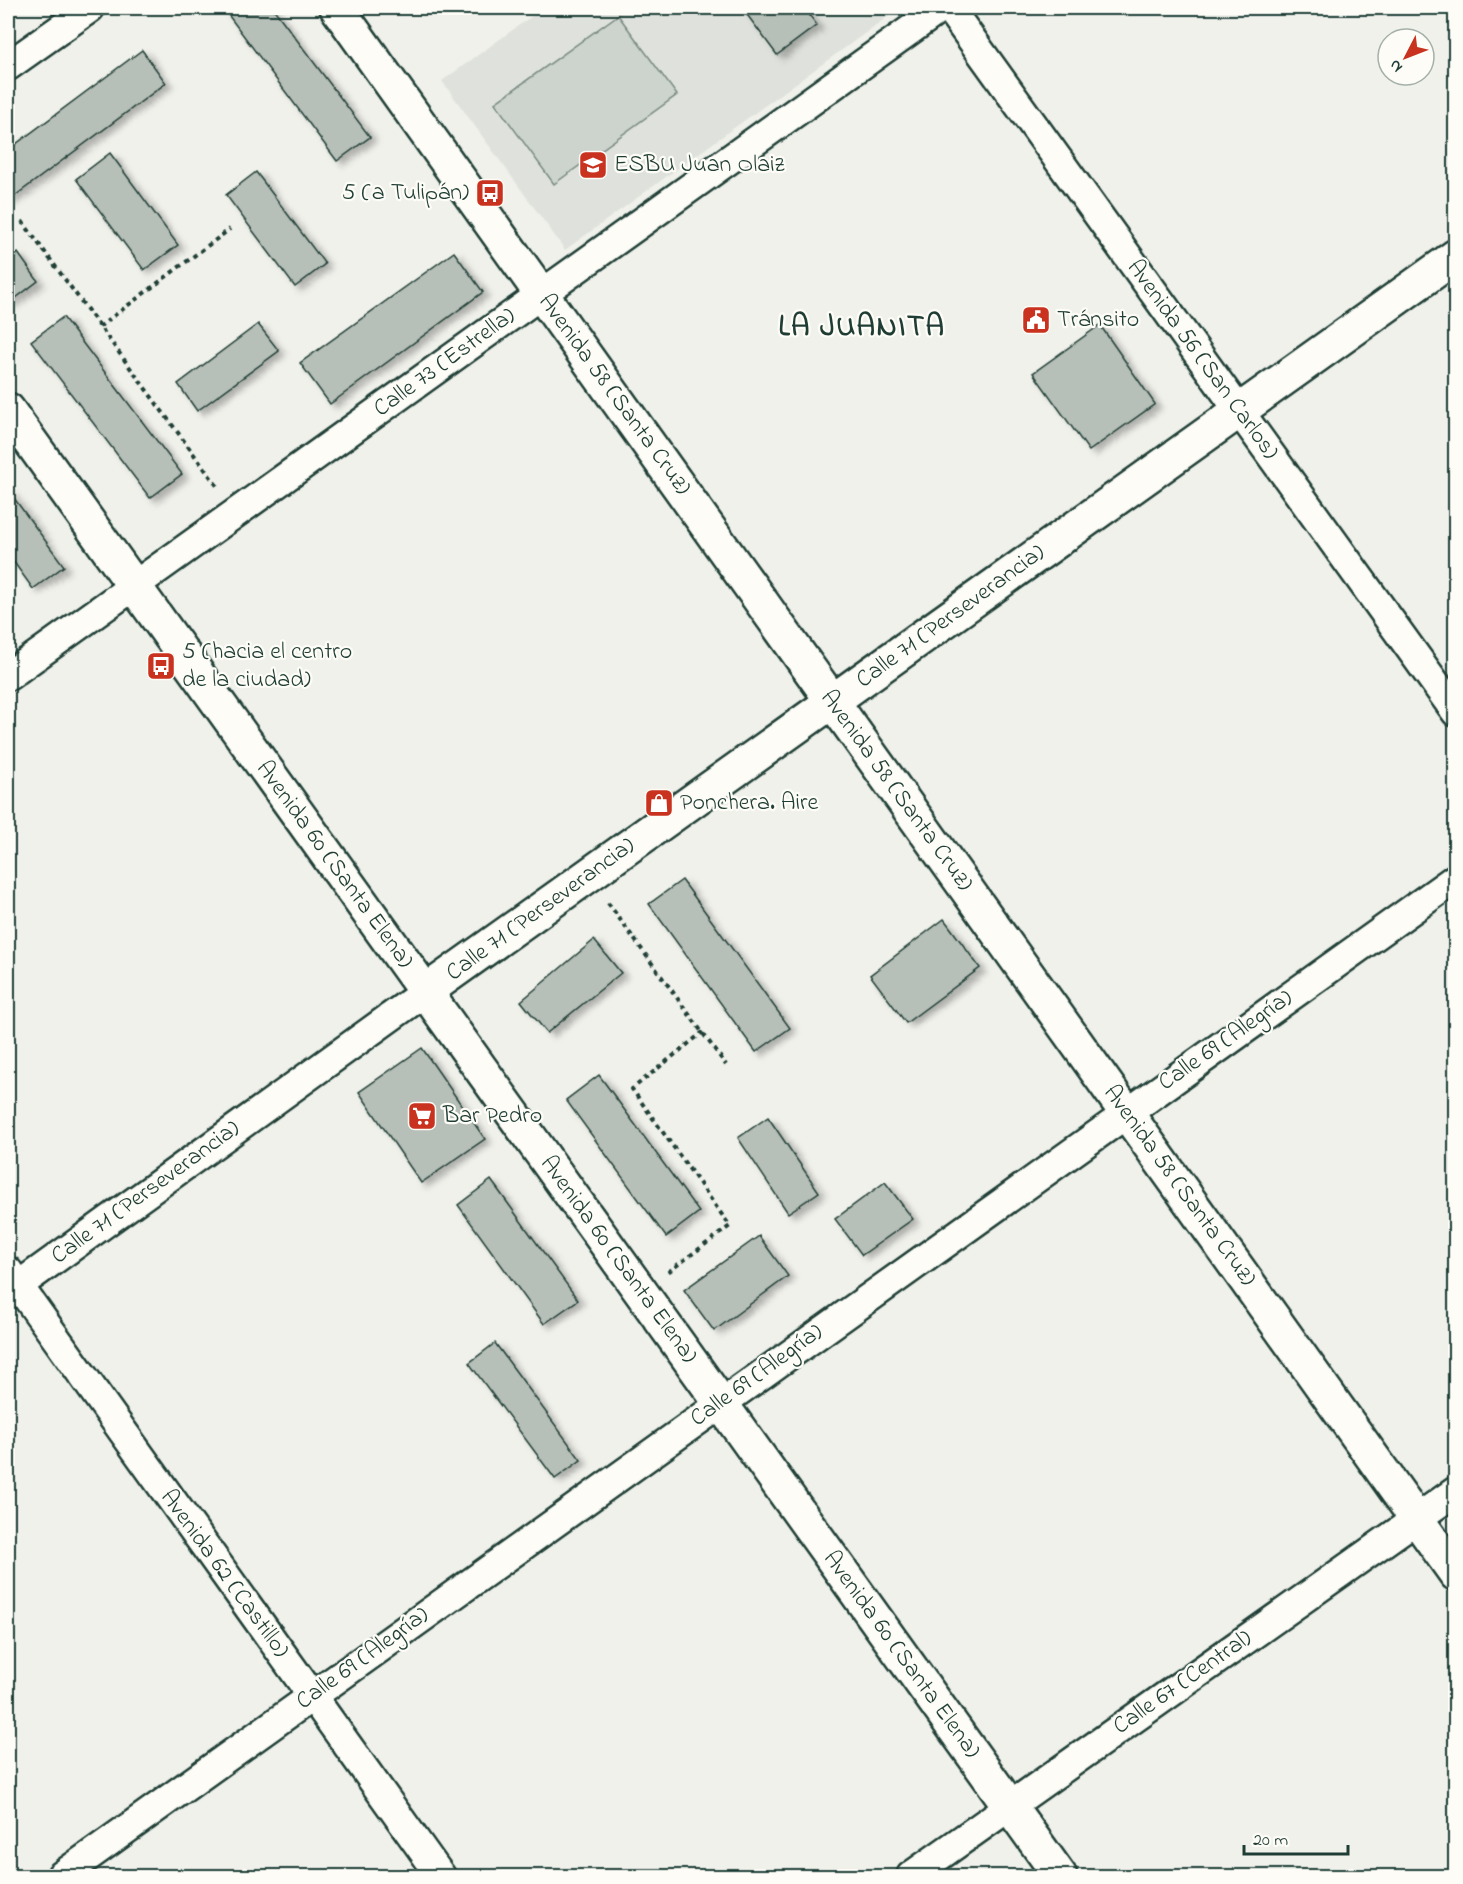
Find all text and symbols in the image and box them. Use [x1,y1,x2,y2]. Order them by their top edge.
north arrow [1376,27,1436,87]
text: N [1384,54,1409,78]
place label: ESBU Juan Olaiz [614,148,786,183]
school or university icon: ESBU Juan Olaiz [577,149,609,181]
place label: 5 (a Tulipán) [342,176,469,211]
bus stop icon: 5 (a Tulipán) [474,177,506,209]
street label: Avenida 56 (San Carlos) [1117,253,1287,467]
street label: Avenida 58 (Santa Cruz) [529,287,699,503]
street label: Calle 73 (Estrella) [367,299,523,427]
place label: Tránsito [1057,303,1139,338]
public building icon: Tránsito [1020,304,1052,336]
district label: LA JUANITA [778,306,946,350]
street label: Calle 71 (Perseverancia) [849,536,1053,698]
place label: 5 (hacia el centro de la ciudad) [182,635,352,698]
bus stop icon: 5 (hacia el centro de la ciudad) [145,650,177,682]
street label: Avenida 58 (Santa Cruz) [811,683,981,899]
street label: Avenida 60 (Santa Elena) [247,754,422,976]
place label: Ponchera. Aire [680,786,818,821]
shop icon: Ponchera. Aire [643,787,675,819]
street label: Calle 71 (Perseverancia) [439,829,643,991]
street label: Calle 69 (Alegría) [1152,982,1300,1100]
street label: Avenida 58 (Santa Cruz) [1094,1078,1264,1294]
place label: Bar Pedro [442,1099,542,1134]
supermarket icon: Bar Pedro [406,1100,438,1132]
street label: Calle 71 (Perseverancia) [44,1112,248,1274]
street label: Avenida 60 (Santa Elena) [531,1149,706,1371]
street label: Calle 69 (Alegría) [683,1316,831,1436]
street label: Avenida 62 (Castillo) [151,1482,297,1666]
street label: Avenida 60 (Santa Elena) [814,1544,989,1766]
street label: Calle 69 (Alegría) [289,1599,437,1719]
street label: Calle 67 (Central) [1106,1622,1260,1744]
scale bar [1244,1818,1348,1856]
text: 20 m [1253,1828,1288,1854]

